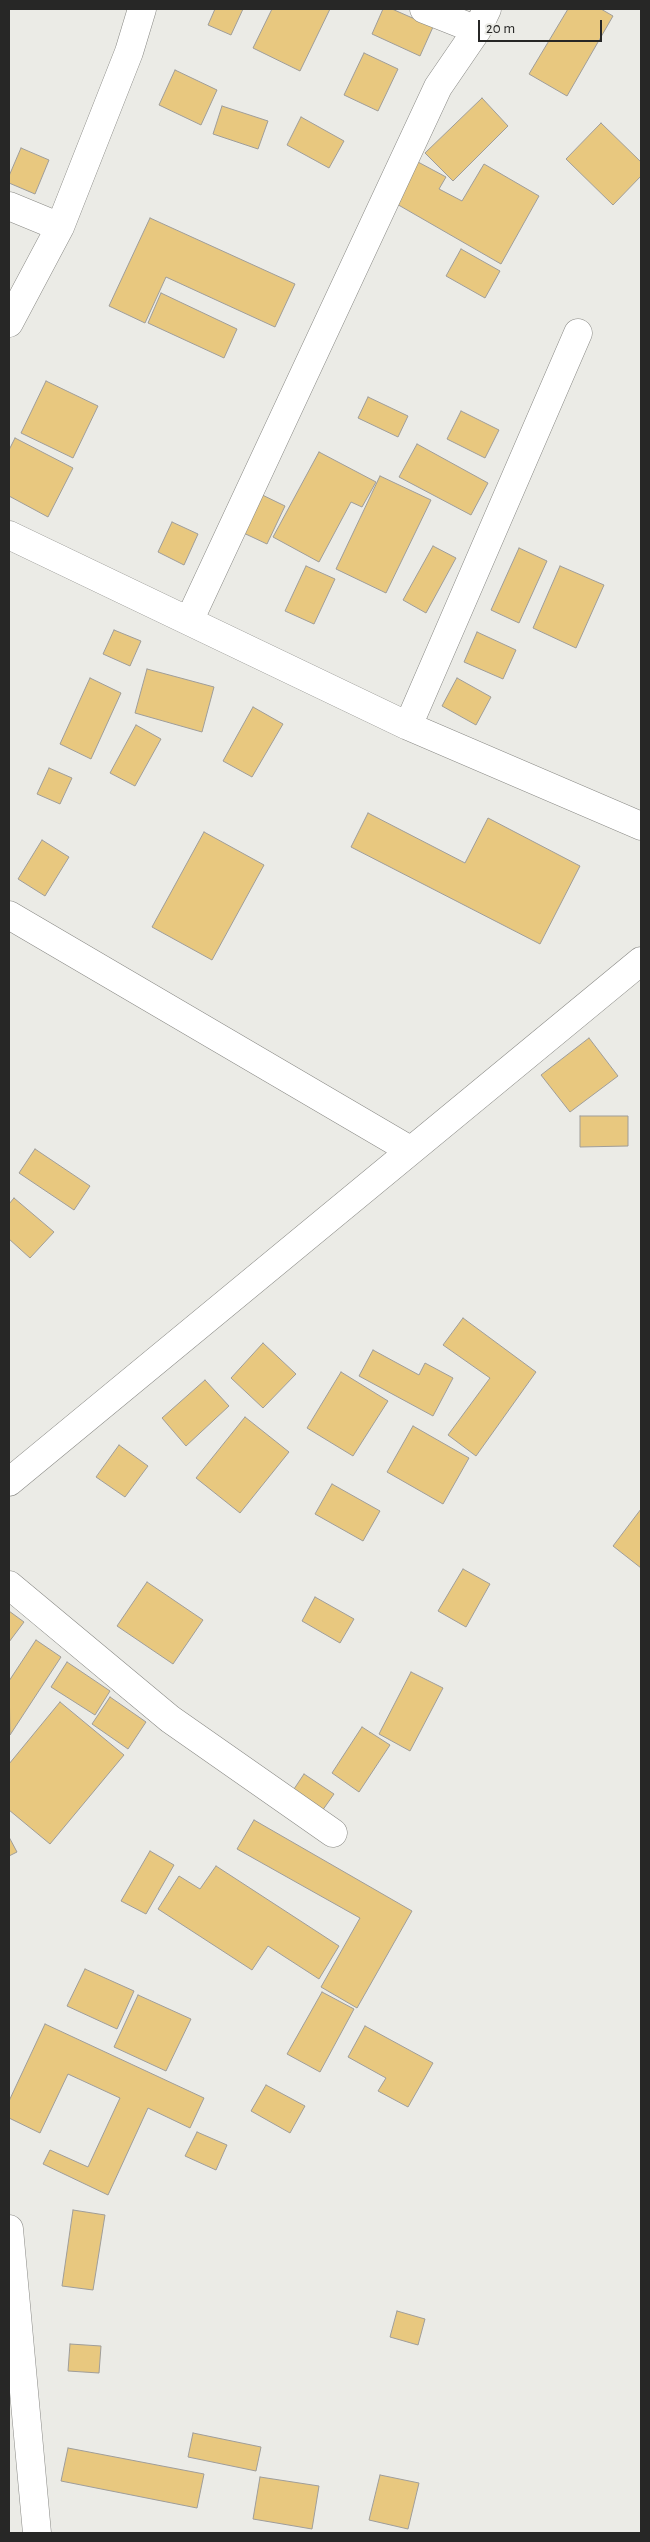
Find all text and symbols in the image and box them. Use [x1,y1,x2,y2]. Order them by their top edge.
scale bar [480,10,604,42]
text: 20 m [486,21,515,36]

